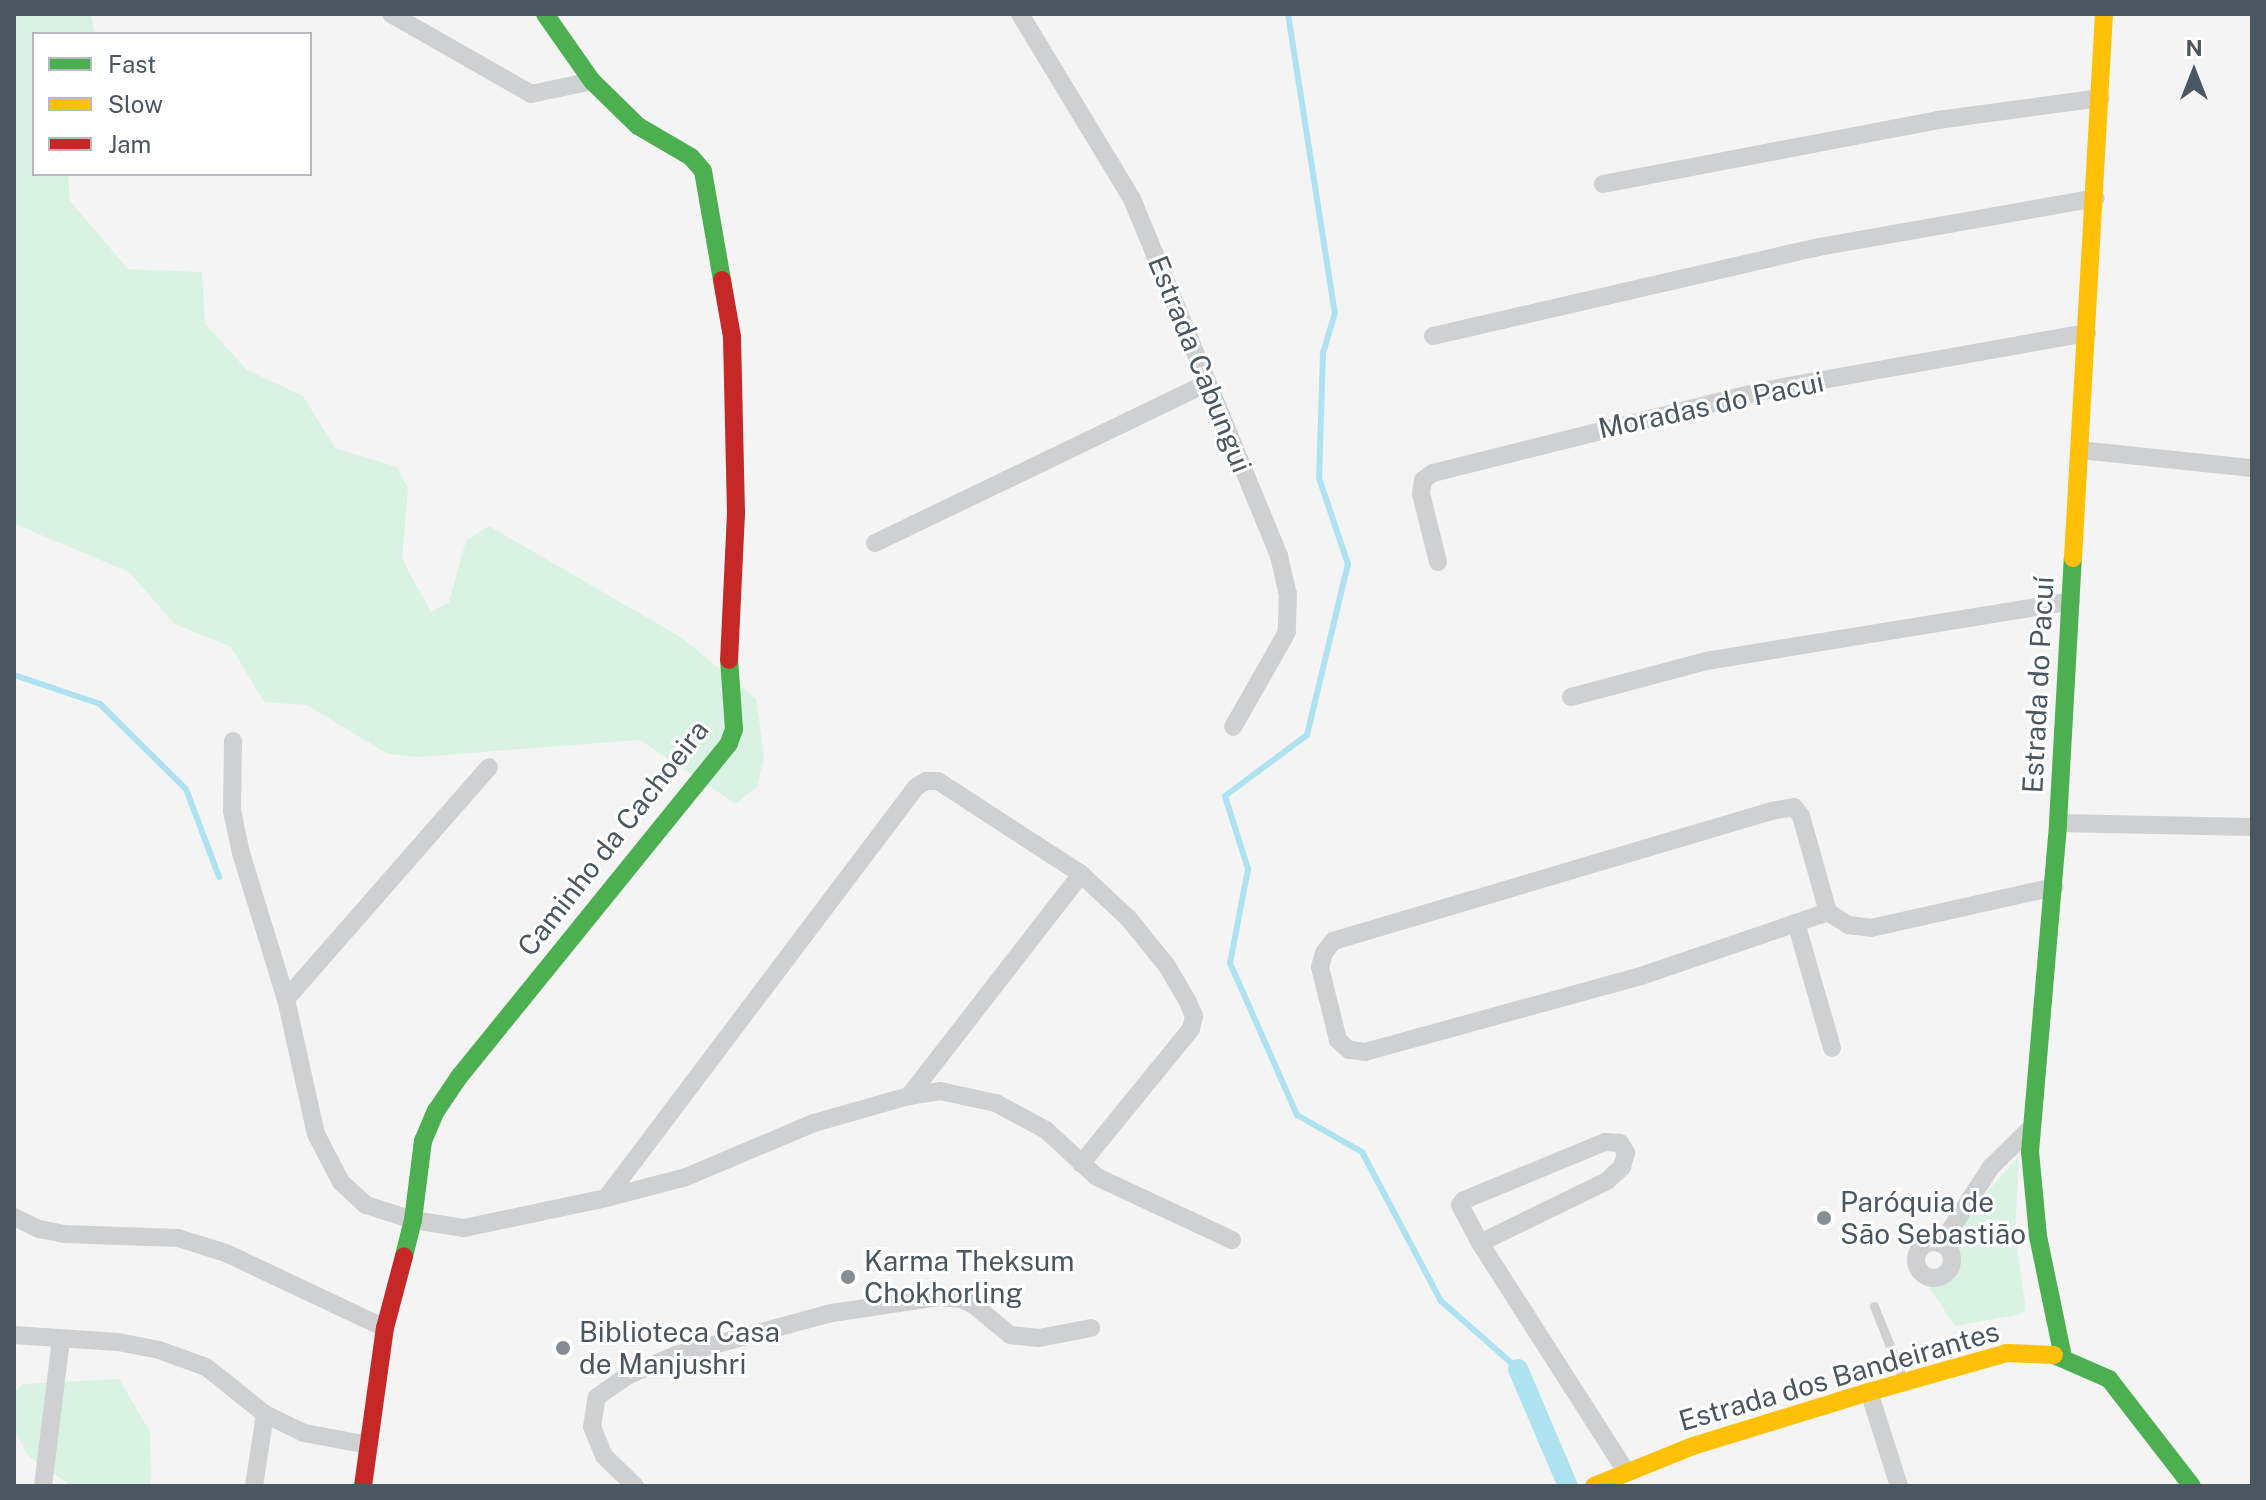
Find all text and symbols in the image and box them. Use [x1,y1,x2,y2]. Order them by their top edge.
legend [32,32,312,176]
north arrow [2154,32,2234,112]
text: N [2185,35,2203,61]
text: Fast [108,50,156,78]
text: Slow [108,90,163,118]
text: Jam [108,130,151,158]
street label: Estrada Cabungui [1141,251,1259,477]
street label: Moradas do Pacui [1595,365,1827,445]
street label: Estrada do Pacuí [2016,576,2060,794]
street label: Caminho da Cachoeira [510,713,716,963]
place label: Paróquia de São Sebastião [1840,1185,2026,1251]
marker: Paróquia de São Sebastião [1815,1209,1833,1227]
place label: Karma Theksum Chokhorling [864,1244,1075,1310]
marker: Karma Theksum Chokhorling [839,1268,857,1286]
street label: Estrada dos Bandeirantes [1675,1314,2003,1438]
place label: Biblioteca Casa de Manjushri [579,1315,780,1381]
marker: Biblioteca Casa de Manjushri [554,1339,572,1357]

